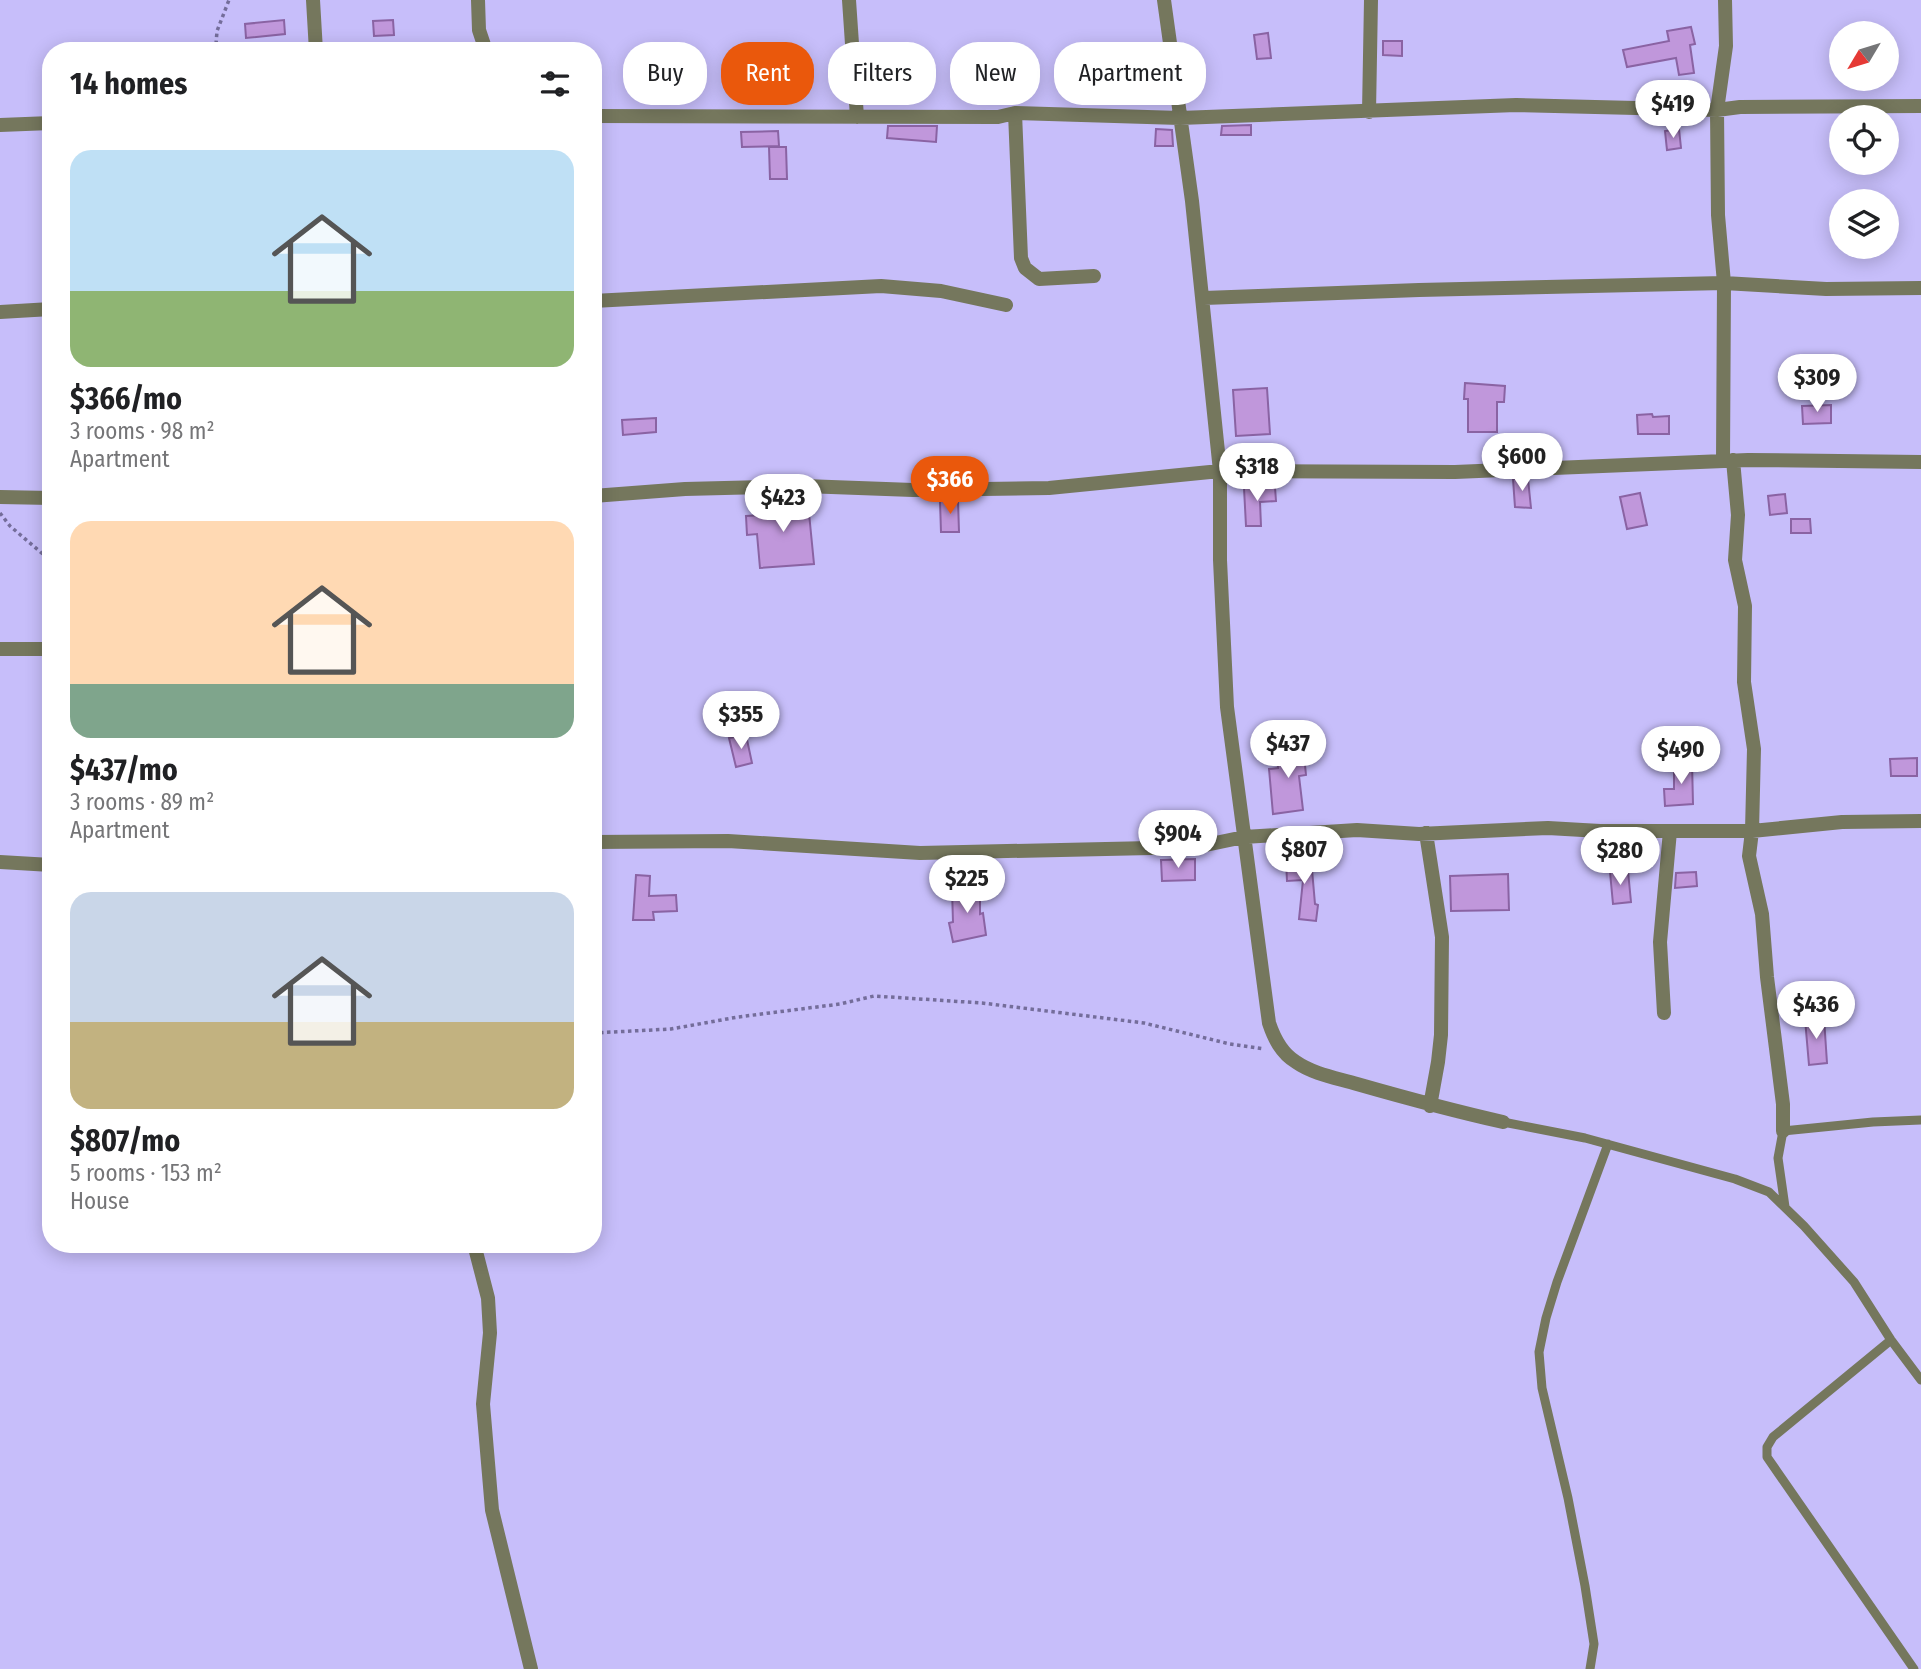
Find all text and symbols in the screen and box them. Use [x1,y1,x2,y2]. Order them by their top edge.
north arrow [1829,21,1899,91]
map controls [1829,21,1899,259]
chip: Buy [623,42,707,105]
chip: Rent [721,42,814,105]
chip: Filters [828,42,936,105]
chip: New [950,42,1040,105]
chip: Apartment [1054,42,1206,105]
icon: filters [536,65,574,103]
text: 14 homes [70,66,187,102]
pin: $419 [1632,80,1714,140]
text: $419 [1651,89,1695,117]
button: locate [1829,105,1899,175]
button: layers [1829,189,1899,259]
icon: home [259,196,385,322]
pin: $309 [1776,354,1858,414]
text: $309 [1794,363,1840,391]
text: $366/mo [70,381,182,417]
text: 3 rooms · 98 m² [70,417,215,445]
pin: $600 [1481,434,1563,493]
text: $600 [1498,442,1546,470]
pin: $318 [1216,444,1298,503]
text: Apartment [70,445,170,473]
text: $318 [1235,452,1279,480]
pin: $366 [909,456,991,516]
text: $366 [927,465,973,493]
pin: $423 [742,475,824,534]
text: $423 [761,483,805,511]
icon: home [259,567,385,693]
pin: $355 [700,692,782,751]
text: $355 [719,700,763,728]
pin: $437 [1247,720,1329,780]
pin: $490 [1640,726,1722,786]
text: $437 [1266,729,1310,757]
text: $490 [1657,735,1705,763]
text: $437/mo [70,752,178,788]
text: 3 rooms · 89 m² [70,788,214,816]
pin: $904 [1137,810,1219,870]
text: Apartment [70,816,170,844]
text: $904 [1154,819,1202,847]
pin: $807 [1263,826,1345,886]
pin: $280 [1579,828,1661,887]
text: $807 [1281,835,1327,863]
text: $280 [1597,836,1643,864]
pin: $225 [926,856,1008,915]
text: $225 [945,864,989,892]
icon: home [259,938,385,1064]
pin: $436 [1775,982,1857,1041]
text: $436 [1793,990,1839,1018]
text: $807/mo [70,1123,180,1159]
text: 5 rooms · 153 m² [70,1159,222,1187]
text: House [70,1187,129,1215]

